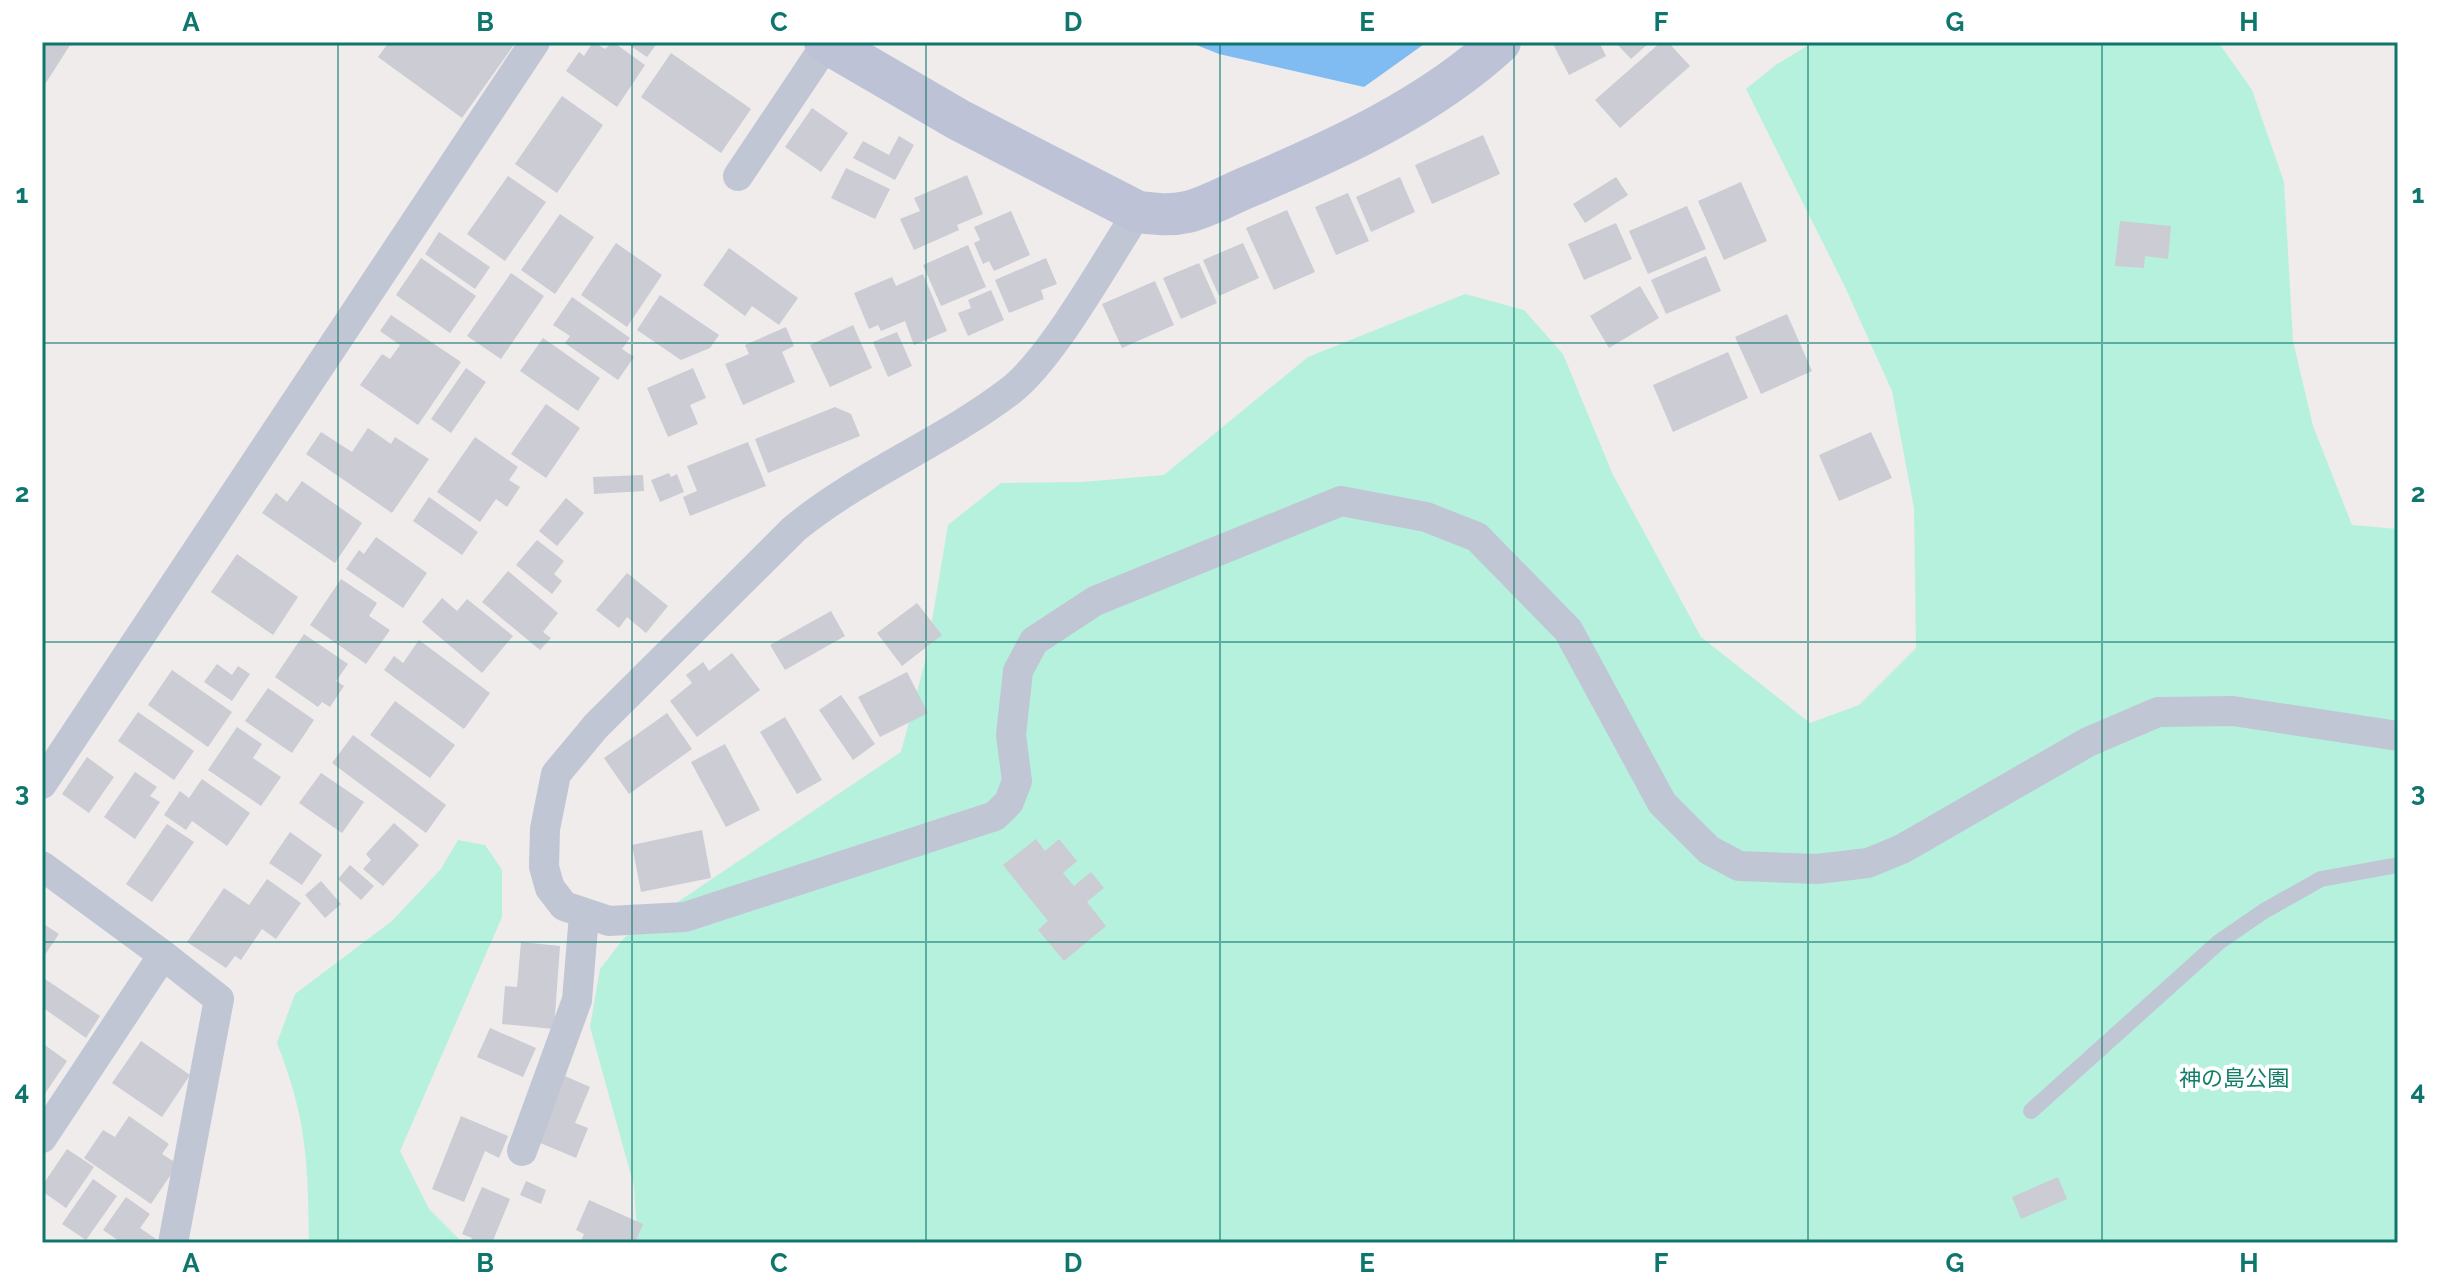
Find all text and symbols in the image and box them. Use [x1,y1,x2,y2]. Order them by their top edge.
text: A [182,7,200,37]
text: B [476,7,494,37]
text: C [770,7,788,37]
text: D [1064,7,1082,37]
text: E [1359,7,1375,37]
text: F [1654,7,1669,37]
text: G [1946,7,1964,37]
text: H [2239,7,2259,37]
text: 1 [16,179,29,209]
text: 1 [2412,179,2425,209]
text: 2 [15,478,29,508]
text: 2 [2411,478,2425,508]
text: 3 [15,777,29,807]
text: 3 [2411,777,2425,807]
park label: 神の島公園 [2179,1065,2289,1091]
text: 4 [15,1076,29,1106]
text: 4 [2411,1076,2425,1106]
text: A [182,1248,200,1278]
text: B [476,1248,494,1278]
text: C [770,1248,788,1278]
text: D [1064,1248,1082,1278]
text: E [1359,1248,1375,1278]
text: F [1654,1248,1669,1278]
text: G [1946,1248,1964,1278]
text: H [2239,1248,2259,1278]

